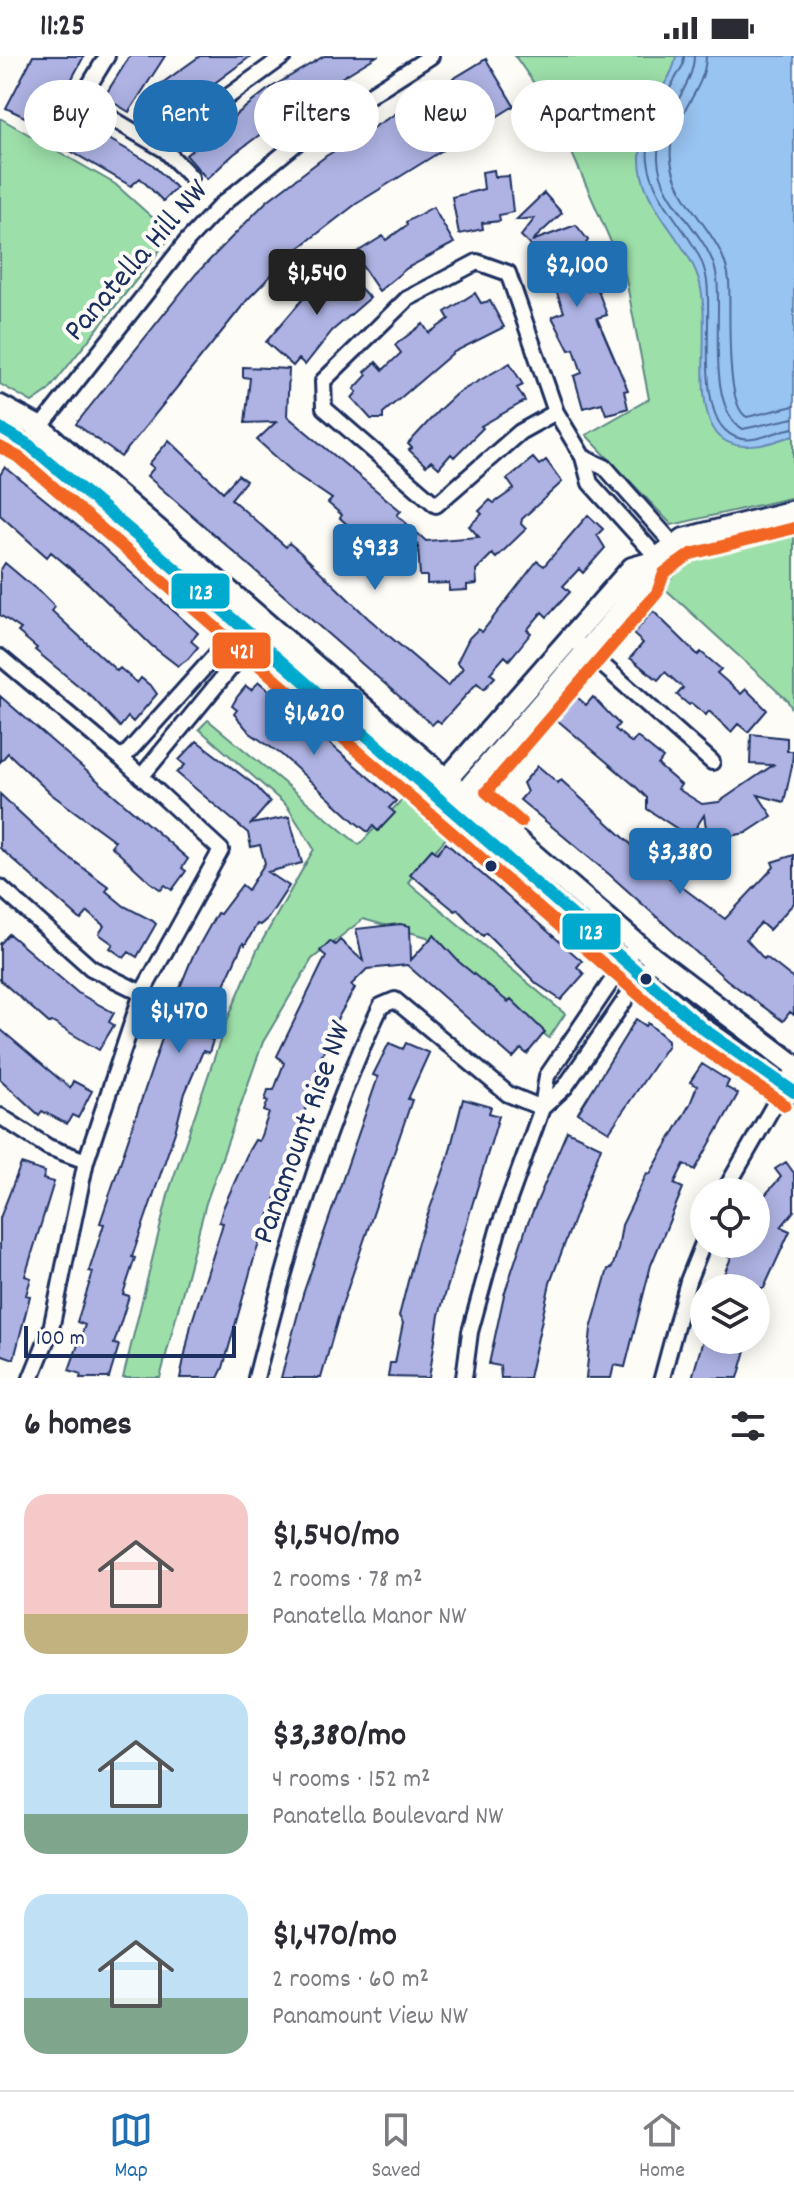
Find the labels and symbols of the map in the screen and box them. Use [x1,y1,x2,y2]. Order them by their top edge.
street label: Panatella Hill NW [54,170,222,353]
pin: $2,100 [512,241,642,309]
pin: $1,540 [252,249,382,317]
pin: $933 [328,524,422,592]
line badge: 123 [170,572,231,610]
text: 123 [189,579,213,610]
line badge: 421 [211,631,272,670]
text: 421 [230,638,254,669]
pin: $1,620 [249,689,379,757]
pin: $3,380 [615,828,745,896]
unlabelled marker [483,858,499,874]
line badge: 123 [561,912,622,951]
text: 123 [579,919,603,950]
unlabelled marker [638,971,654,987]
pin: $1,470 [114,987,244,1055]
street label: Panamount Rise NW [242,1015,366,1251]
scale bar [24,1322,236,1358]

